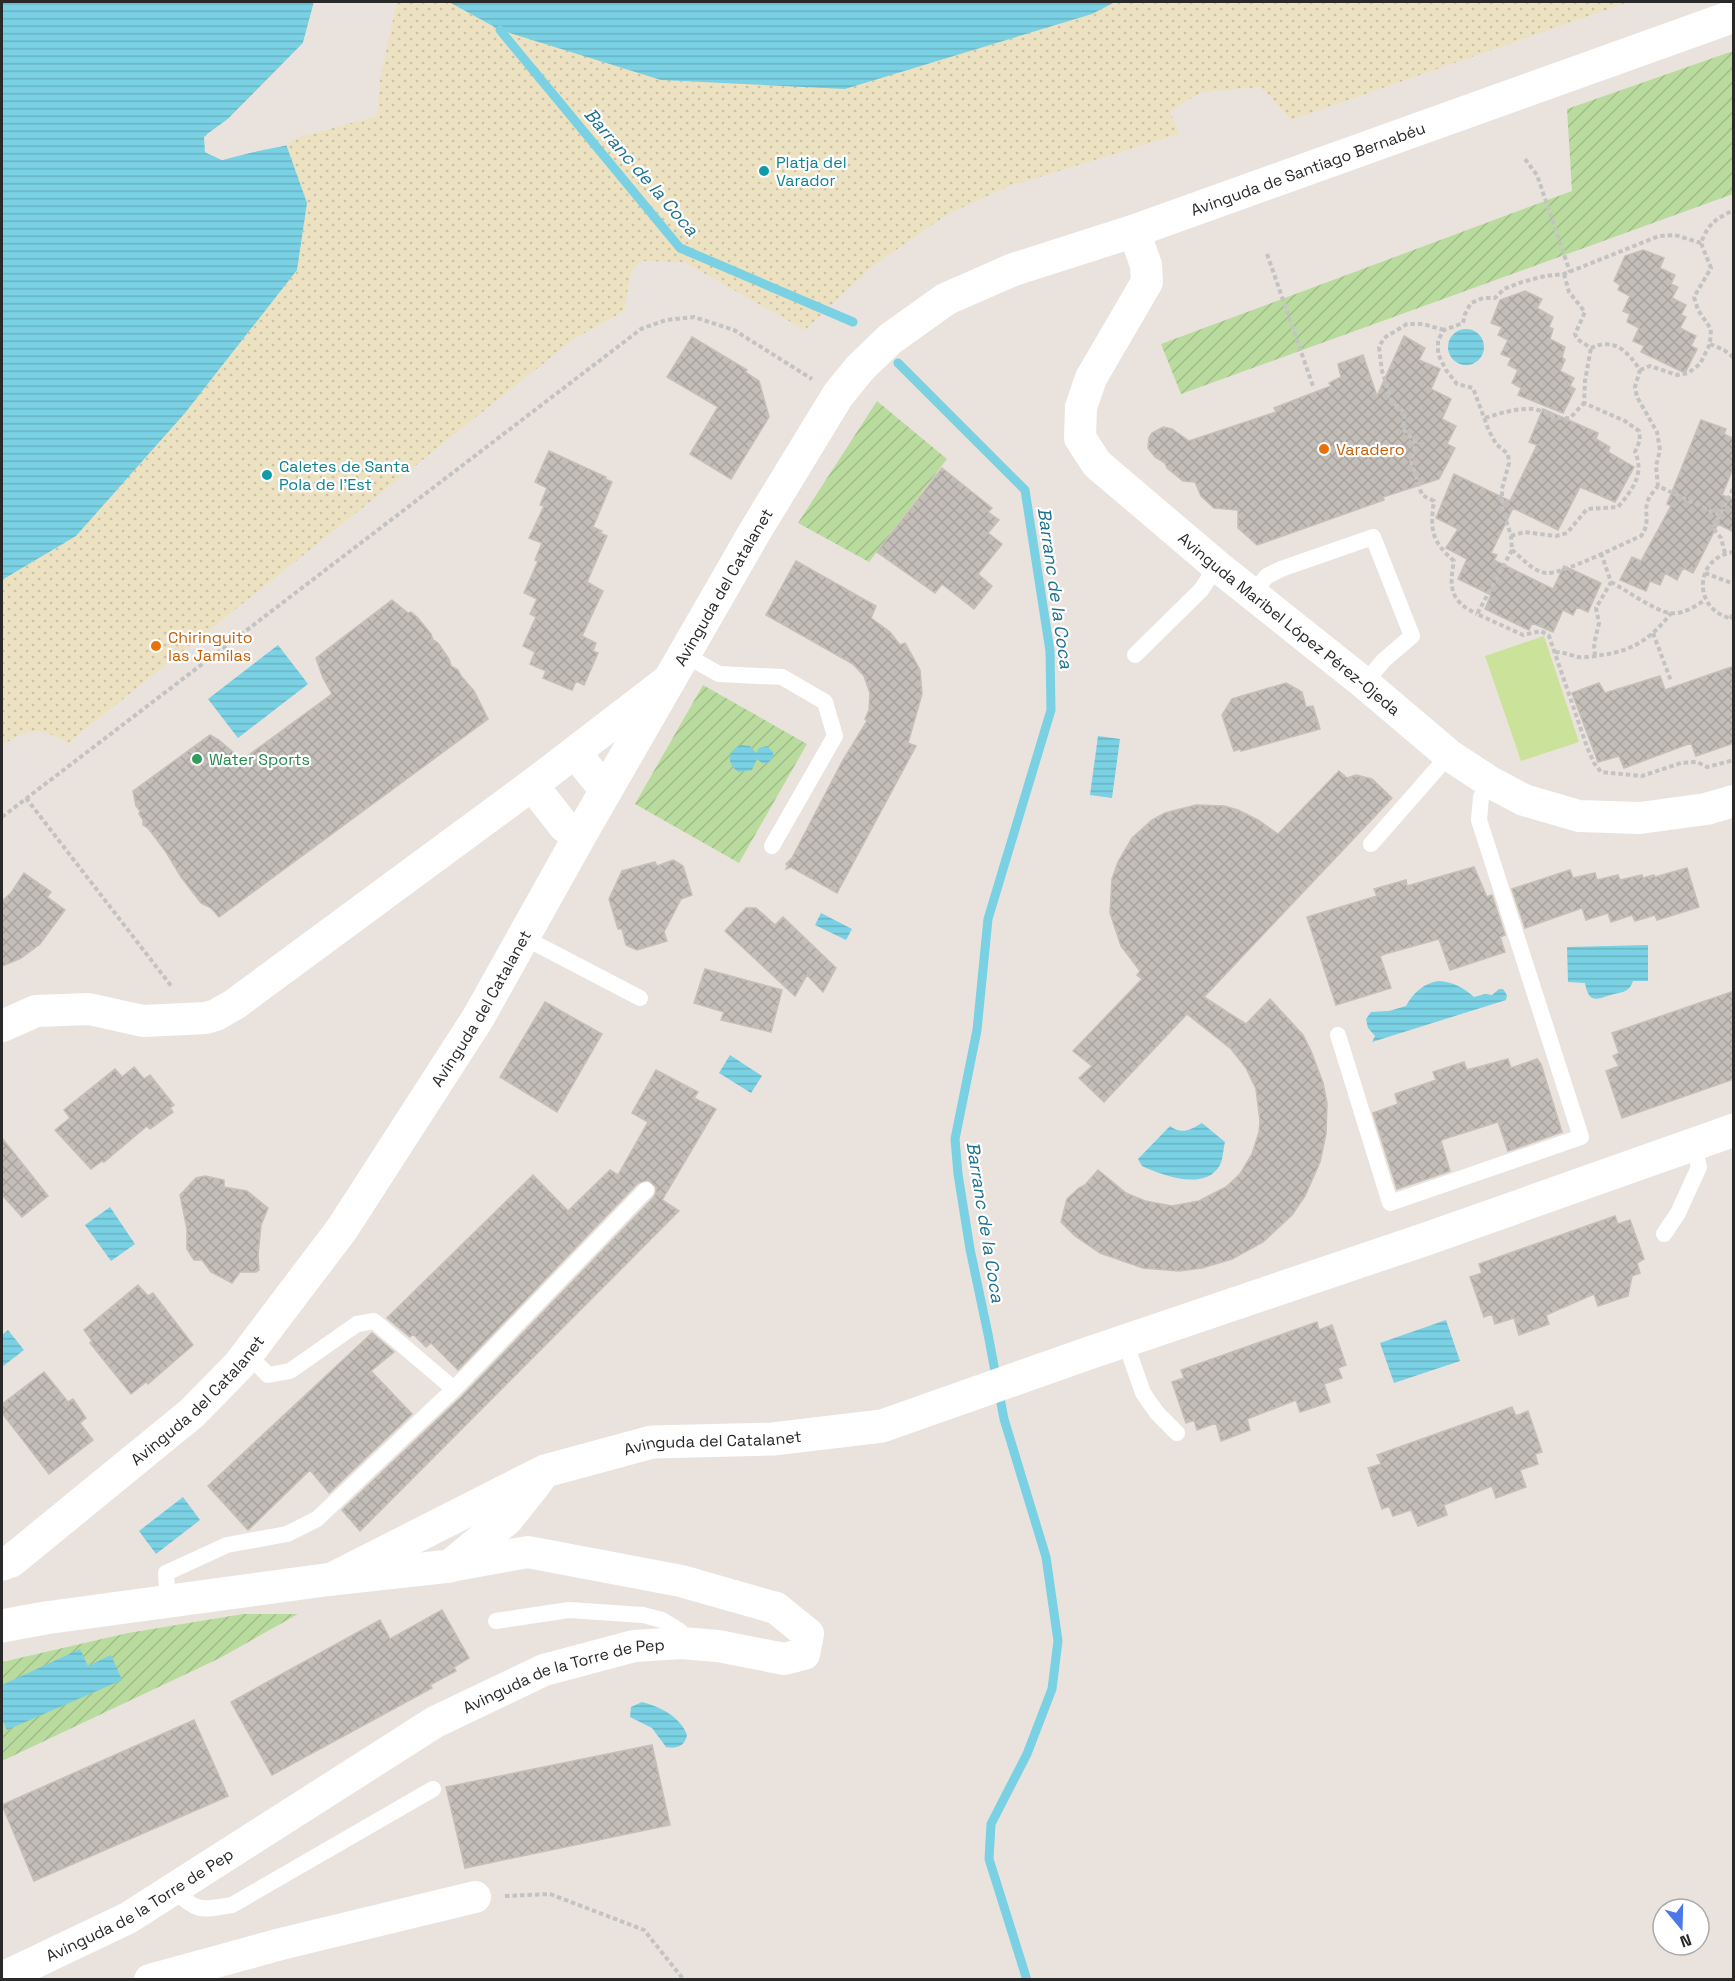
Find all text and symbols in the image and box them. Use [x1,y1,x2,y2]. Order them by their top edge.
water label: Barranc de la Coca [579,103,704,241]
street label: Avinguda de Santiago Bernabéu [1188,117,1428,221]
place label: Platja del Varador [776,152,847,191]
marker: Platja del Varador [757,164,771,178]
place label: Varadero [1336,439,1405,460]
marker: Varadero [1317,442,1331,456]
place label: Caletes de Santa Pola de l'Est [279,456,410,495]
marker: Caletes de Santa Pola de l'Est [260,468,274,482]
street label: Avinguda del Catalanet [670,505,778,670]
water label: Barranc de la Coca [1033,506,1078,671]
street label: Avinguda Maribel López Pérez-Ojeda [1174,528,1405,720]
place label: Chiringuito las Jamilas [168,627,253,666]
marker: Chiringuito las Jamilas [149,639,163,653]
place label: Water Sports [209,749,310,770]
marker: Water Sports [190,752,204,766]
street label: Avinguda del Catalanet [427,926,536,1091]
water label: Barranc de la Coca [961,1140,1010,1305]
street label: Avinguda del Catalanet [126,1331,269,1470]
street label: Avinguda del Catalanet [621,1426,803,1460]
street label: Avinguda de la Torre de Pep [459,1634,665,1718]
street label: Avinguda de la Torre de Pep [42,1843,237,1967]
north arrow [1651,1897,1711,1957]
text: N [1677,1929,1694,1952]

